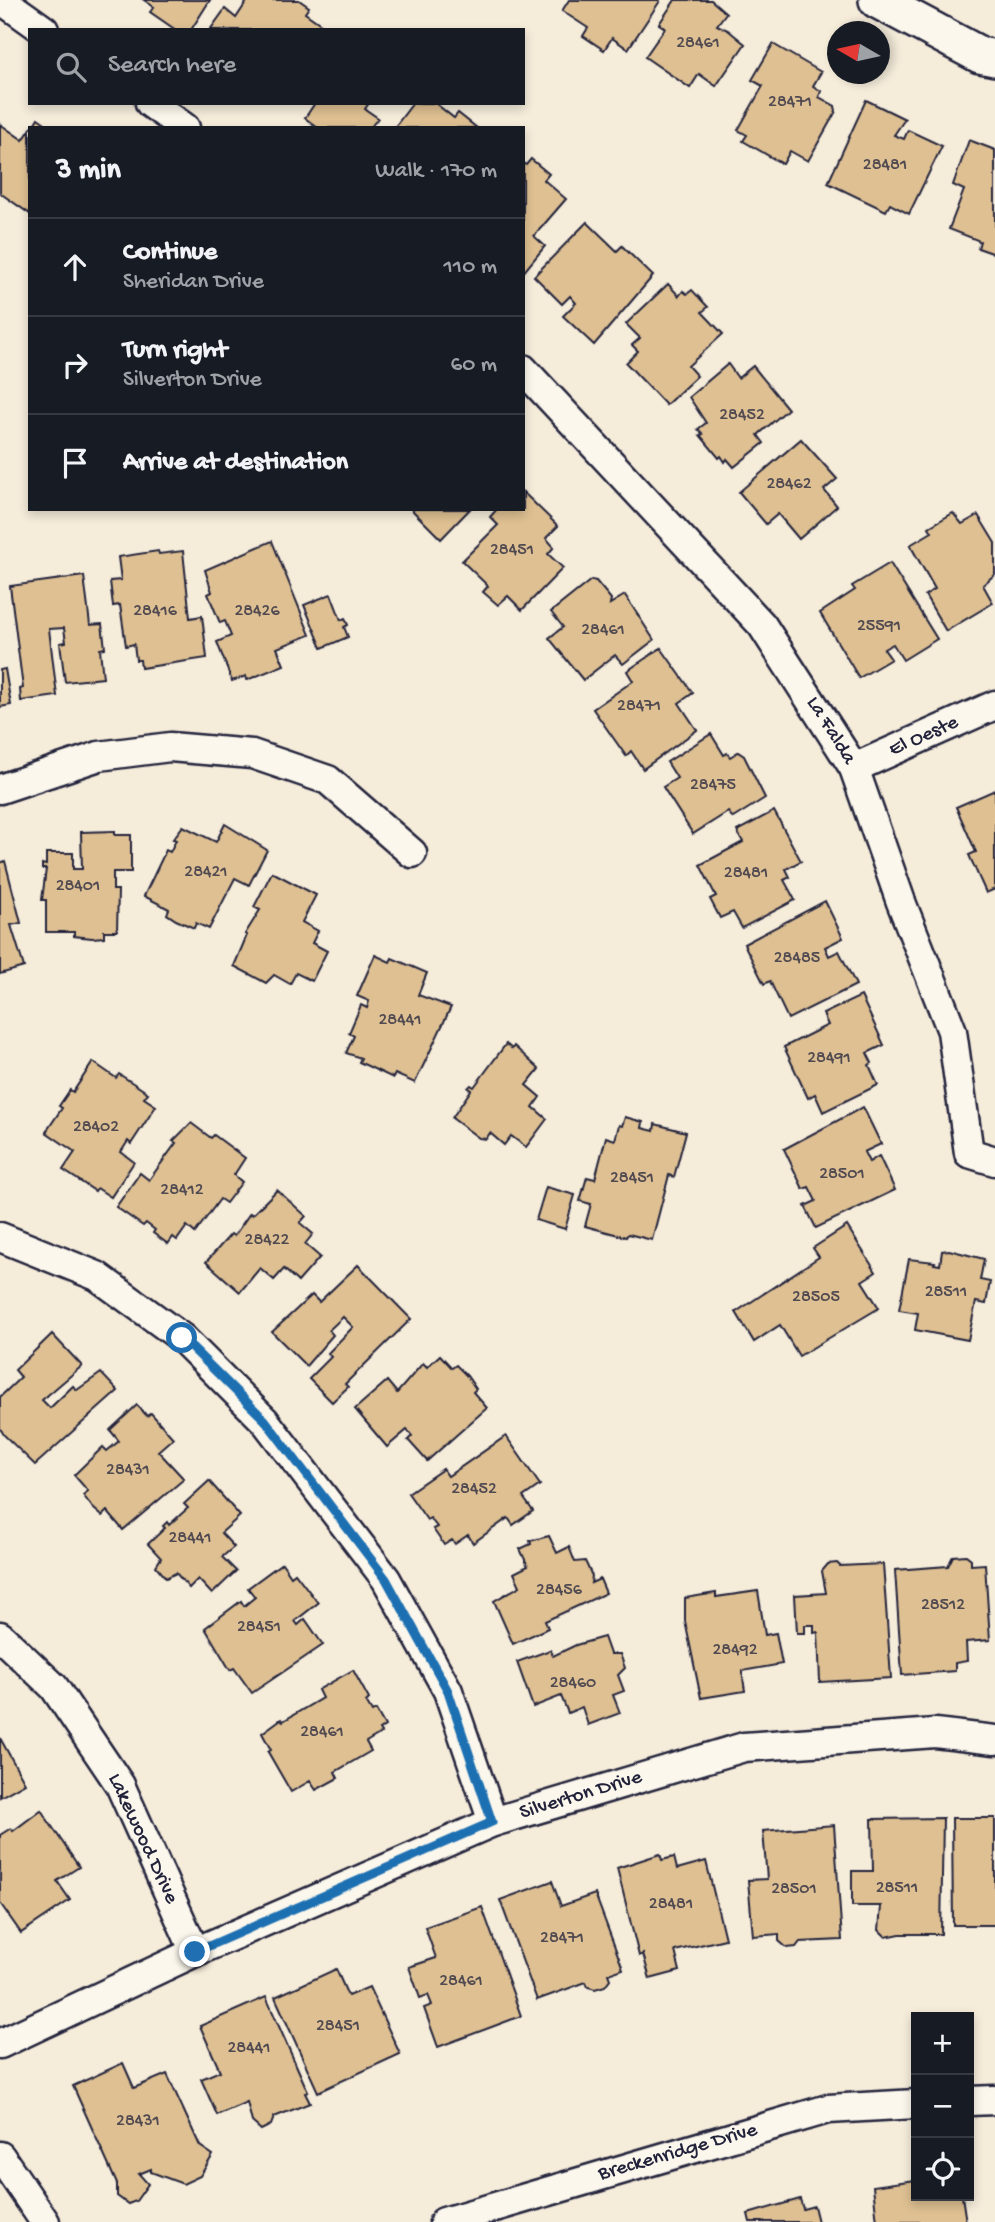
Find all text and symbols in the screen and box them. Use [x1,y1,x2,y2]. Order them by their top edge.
north arrow [827,21,890,84]
search box [28,28,525,105]
house number: 28461 [676,33,720,54]
icon: search [52,48,90,86]
text: Search here [108,51,236,82]
house number: 28471 [768,92,812,113]
text: 3 min [56,154,121,189]
house number: 28481 [863,155,907,176]
text: Walk · 170 m [375,158,497,185]
text: Continue [123,238,217,269]
icon: ahead [56,248,94,286]
text: 110 m [444,254,497,281]
text: Sheridan Drive [123,269,264,296]
text: Turn right [123,336,227,367]
icon: right [56,346,94,384]
text: 60 m [451,352,497,379]
text: Silverton Drive [123,367,262,394]
house number: 28452 [719,405,765,426]
icon: arrive [56,444,94,482]
text: Arrive at destination [123,448,348,479]
house number: 28462 [766,474,812,495]
house number: 28451 [490,540,534,561]
house number: 28416 [133,601,178,622]
house number: 28426 [234,601,280,622]
house number: 25591 [857,616,901,637]
house number: 28461 [581,620,625,641]
street label: La Falda [799,692,861,771]
house number: 28471 [617,696,661,717]
street label: El Oeste [885,710,964,763]
house number: 28475 [690,775,736,796]
house number: 28421 [184,862,228,883]
house number: 28481 [724,863,768,884]
house number: 28401 [56,876,100,897]
house number: 28485 [774,948,820,969]
house number: 28441 [379,1010,422,1031]
house number: 28491 [807,1048,851,1069]
house number: 28402 [73,1117,119,1138]
house number: 28501 [819,1164,865,1185]
house number: 28451 [610,1168,654,1189]
house number: 28412 [160,1180,204,1201]
house number: 28422 [245,1230,290,1251]
house number: 28511 [925,1282,967,1303]
house number: 28505 [792,1287,840,1308]
route start [166,1322,197,1353]
house number: 28431 [106,1460,150,1481]
house number: 28452 [451,1479,497,1500]
house number: 28441 [169,1528,212,1549]
house number: 28456 [536,1580,583,1601]
house number: 28512 [921,1595,965,1616]
house number: 28451 [237,1617,281,1638]
house number: 28492 [712,1640,758,1661]
house number: 28460 [550,1673,596,1694]
house number: 28461 [300,1722,344,1743]
street label: Silverton Drive [517,1765,646,1826]
street label: Lakewood Drive [101,1770,184,1909]
house number: 28511 [876,1878,918,1899]
house number: 28501 [771,1879,817,1900]
house number: 28481 [649,1894,693,1915]
house number: 28471 [540,1928,584,1949]
route end [179,1936,210,1967]
house number: 28461 [439,1971,483,1992]
map controls [911,2012,974,2201]
button: + [911,2012,974,2075]
house number: 28451 [316,2016,360,2037]
house number: 28441 [228,2038,271,2059]
button: − [911,2075,974,2138]
house number: 28431 [116,2111,160,2132]
street label: Breckenridge Drive [595,2118,761,2188]
button: locate [911,2138,974,2201]

